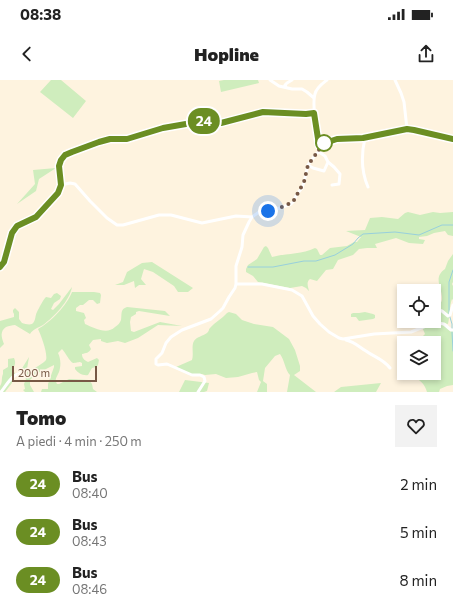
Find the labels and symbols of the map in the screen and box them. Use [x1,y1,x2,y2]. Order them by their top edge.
line badge: 24 [186,108,222,134]
unlabelled marker [315,134,333,152]
your location [258,201,278,221]
scale bar [12,364,97,383]

